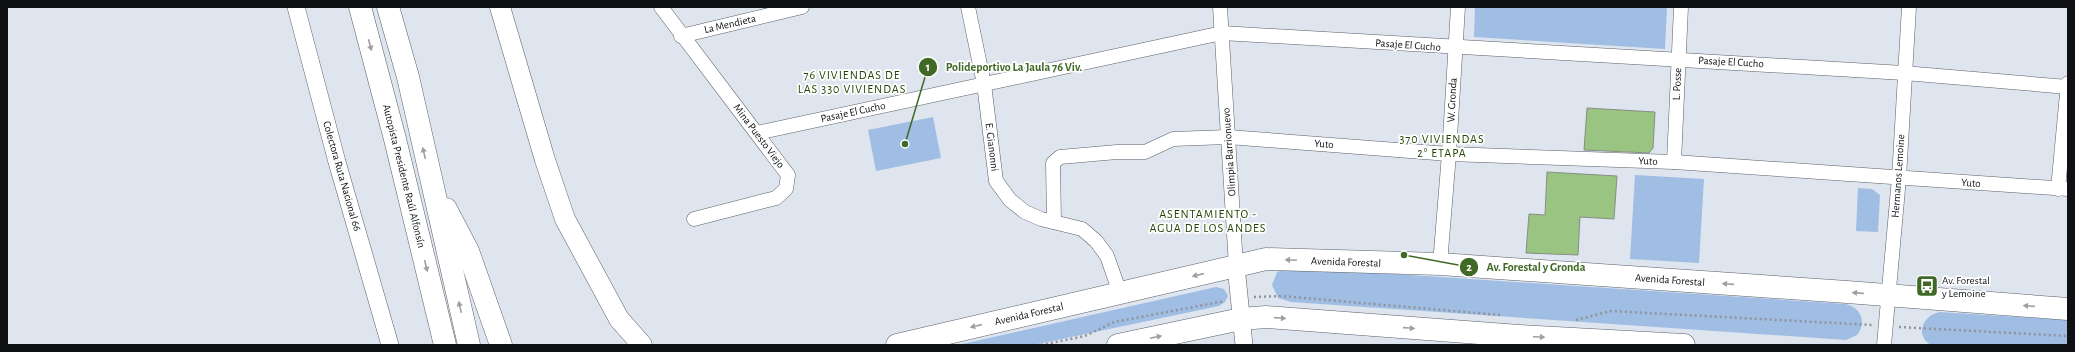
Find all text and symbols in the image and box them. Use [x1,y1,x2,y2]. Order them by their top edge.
street label: La Mendieta [703,13,757,35]
street label: Pasaje El Cucho [1375,37,1441,53]
one-way arrow [367,39,373,51]
callout: Polideportivo La Jaula 76 Viv. [918,55,1091,79]
street label: Pasaje El Cucho [1698,55,1764,69]
text: 1 [926,61,930,73]
text: Polideportivo La Jaula 76 Viv. [946,61,1083,73]
street label: L. Posse [1671,67,1683,101]
district label: 76 VIVIENDAS DE LAS 330 VIVIENDAS [798,69,906,95]
street label: W. Gronda [1445,77,1459,123]
street label: Pasaje El Cucho [820,100,886,124]
street label: Mina Puesto Viejo [731,102,787,170]
street label: Autopista Presidente Raúl Alfonsín [381,103,427,249]
street label: Olimpia Barrionuevo [1220,107,1238,197]
street label: Colectora Ruta Nacional 66 [321,120,363,232]
street label: E. Gianonni [984,122,1000,172]
district label: 370 VIVIENDAS 2° ETAPA [1399,133,1485,159]
street label: Hermanos Lemoine [1890,134,1906,218]
street label: Yuto [1314,138,1334,150]
one-way arrow [421,147,427,159]
street label: Yuto [1638,155,1658,167]
street label: Yuto [1961,177,1981,189]
district label: ASENTAMIENTO - AGUA DE LOS ANDES [1150,208,1266,234]
street label: Avenida Forestal [1311,255,1381,269]
callout: Av. Forestal y Gronda [1459,255,1594,279]
one-way arrow [1284,257,1297,263]
one-way arrow [423,260,429,272]
text: 2 [1466,261,1472,273]
text: Av. Forestal y Gronda [1487,261,1586,274]
street label: Avenida Forestal [1635,272,1705,288]
one-way arrow [1192,273,1205,279]
bus stop icon: Av. Forestal y Lemoine [1914,273,1940,299]
place label: Av. Forestal y Lemoine [1941,275,1990,299]
one-way arrow [1722,280,1734,287]
one-way arrow [1852,289,1864,296]
one-way arrow [457,301,463,313]
street label: Avenida Forestal [994,301,1064,327]
one-way arrow [2023,303,2035,310]
one-way arrow [1274,315,1286,322]
one-way arrow [970,324,982,330]
one-way arrow [1403,324,1415,331]
one-way arrow [1150,333,1162,339]
one-way arrow [1533,334,1546,340]

